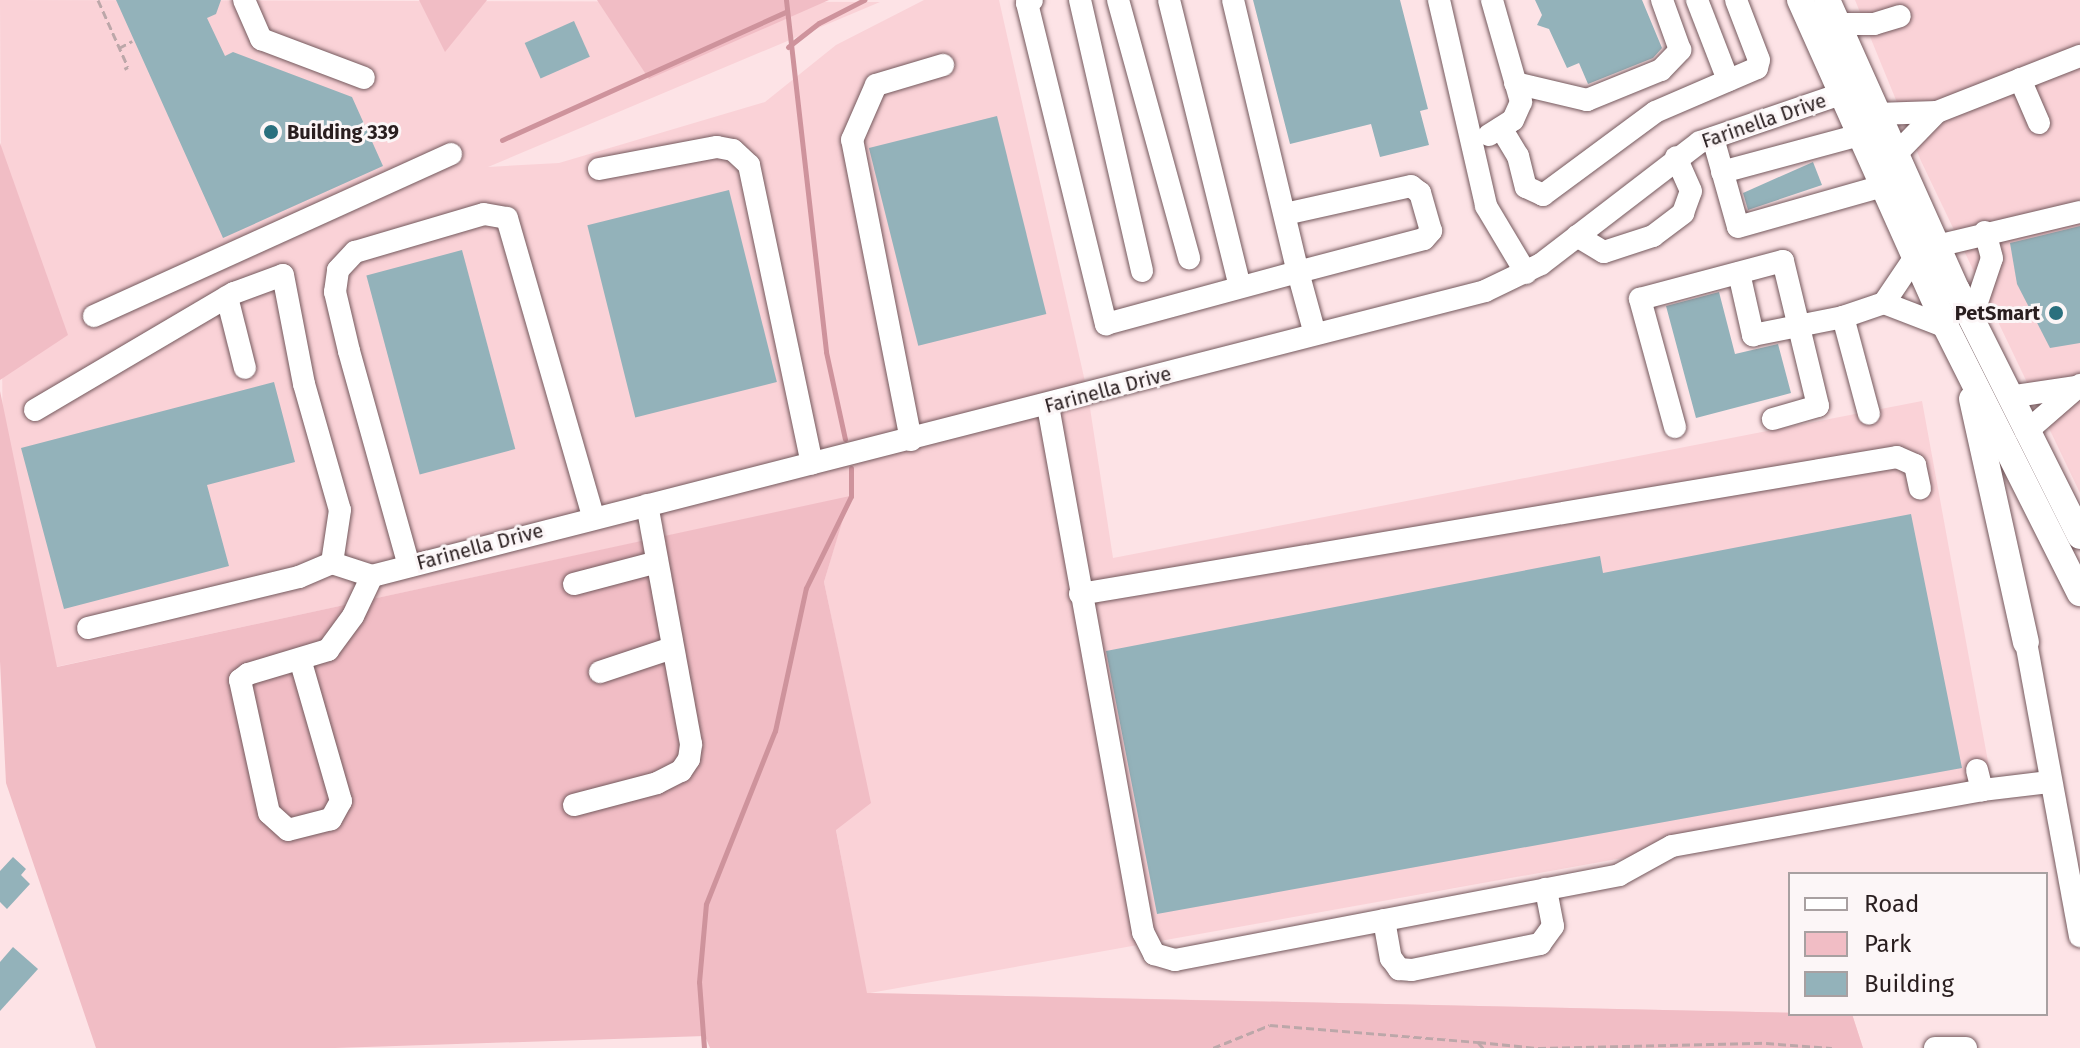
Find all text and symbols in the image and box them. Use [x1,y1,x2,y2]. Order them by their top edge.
street label: Farinella Drive [1699,88,1829,154]
place label: Building 339 [287,120,399,144]
marker: Building 339 [262,123,280,141]
place label: PetSmart [1955,301,2040,325]
marker: PetSmart [2047,304,2065,322]
street label: Farinella Drive [1042,362,1174,418]
street label: Farinella Drive [414,519,546,575]
legend [1788,872,2048,1016]
text: Road [1864,890,1919,918]
text: Park [1864,930,1911,958]
text: Building [1864,970,1954,998]

